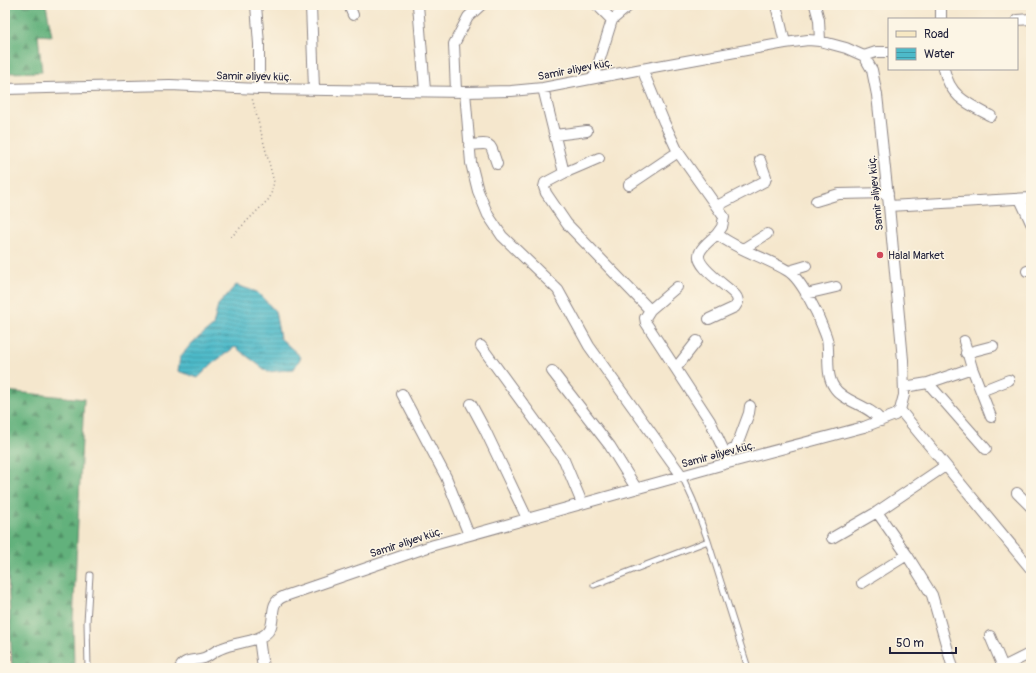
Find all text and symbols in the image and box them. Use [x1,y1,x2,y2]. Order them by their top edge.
legend [888,18,1018,70]
text: Road [924,27,949,42]
text: Water [924,47,955,62]
street label: Samir Əliyev küç. [537,56,614,83]
street label: Samir Əliyev küç. [216,69,292,84]
street label: Samir Əliyev küç. [865,155,886,231]
place label: Halal Market [888,249,945,262]
marker: Halal Market [875,250,885,260]
street label: Samir Əliyev küç. [680,438,756,471]
street label: Samir Əliyev küç. [368,525,444,560]
scale bar [890,629,956,655]
text: 50 m [896,636,924,651]

